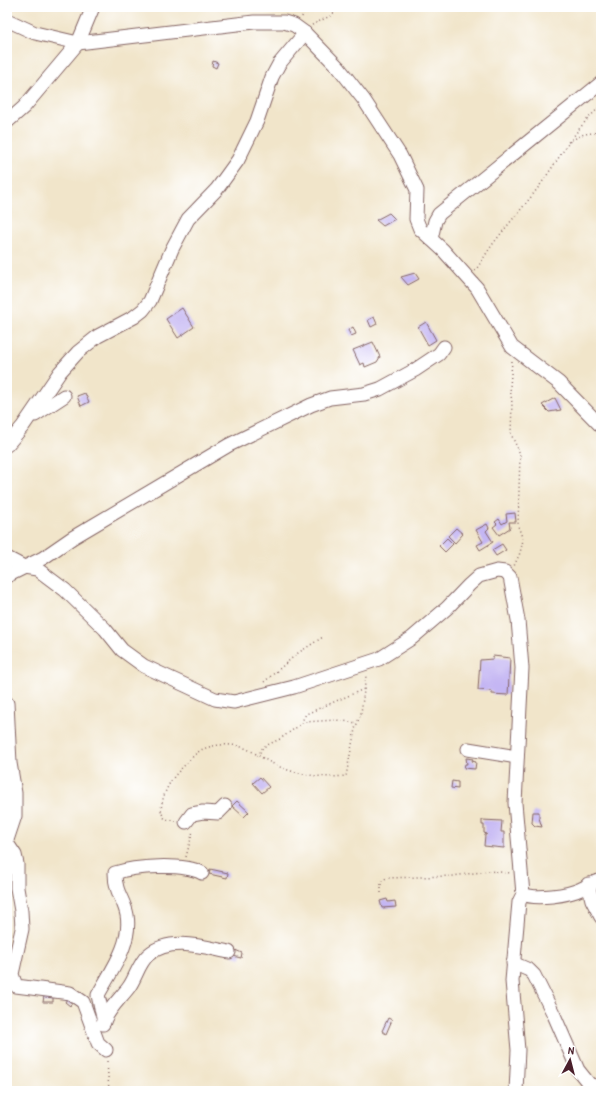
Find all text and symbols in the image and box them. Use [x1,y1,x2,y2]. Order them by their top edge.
north arrow [550,1040,590,1080]
text: N [567,1043,575,1057]

